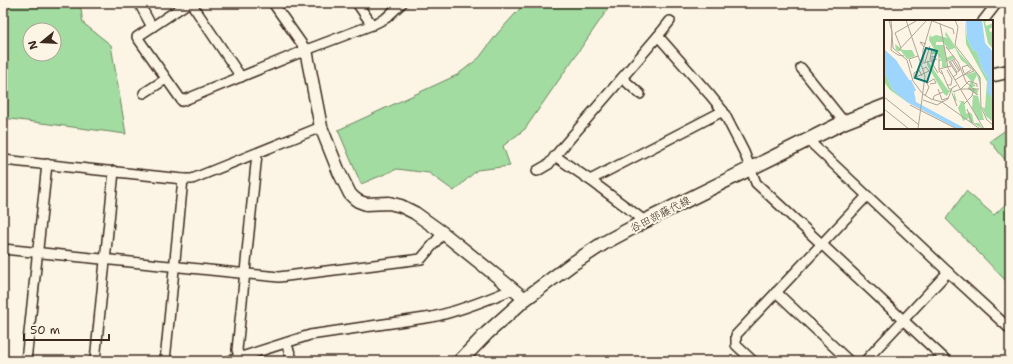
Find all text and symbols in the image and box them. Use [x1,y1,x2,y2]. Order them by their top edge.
inset map [884,20,993,129]
north arrow [22,22,62,62]
text: N [24,38,41,51]
street label: 谷田部藤代線 [627,193,693,236]
scale bar [24,316,109,342]
text: 50 m [30,322,60,338]

